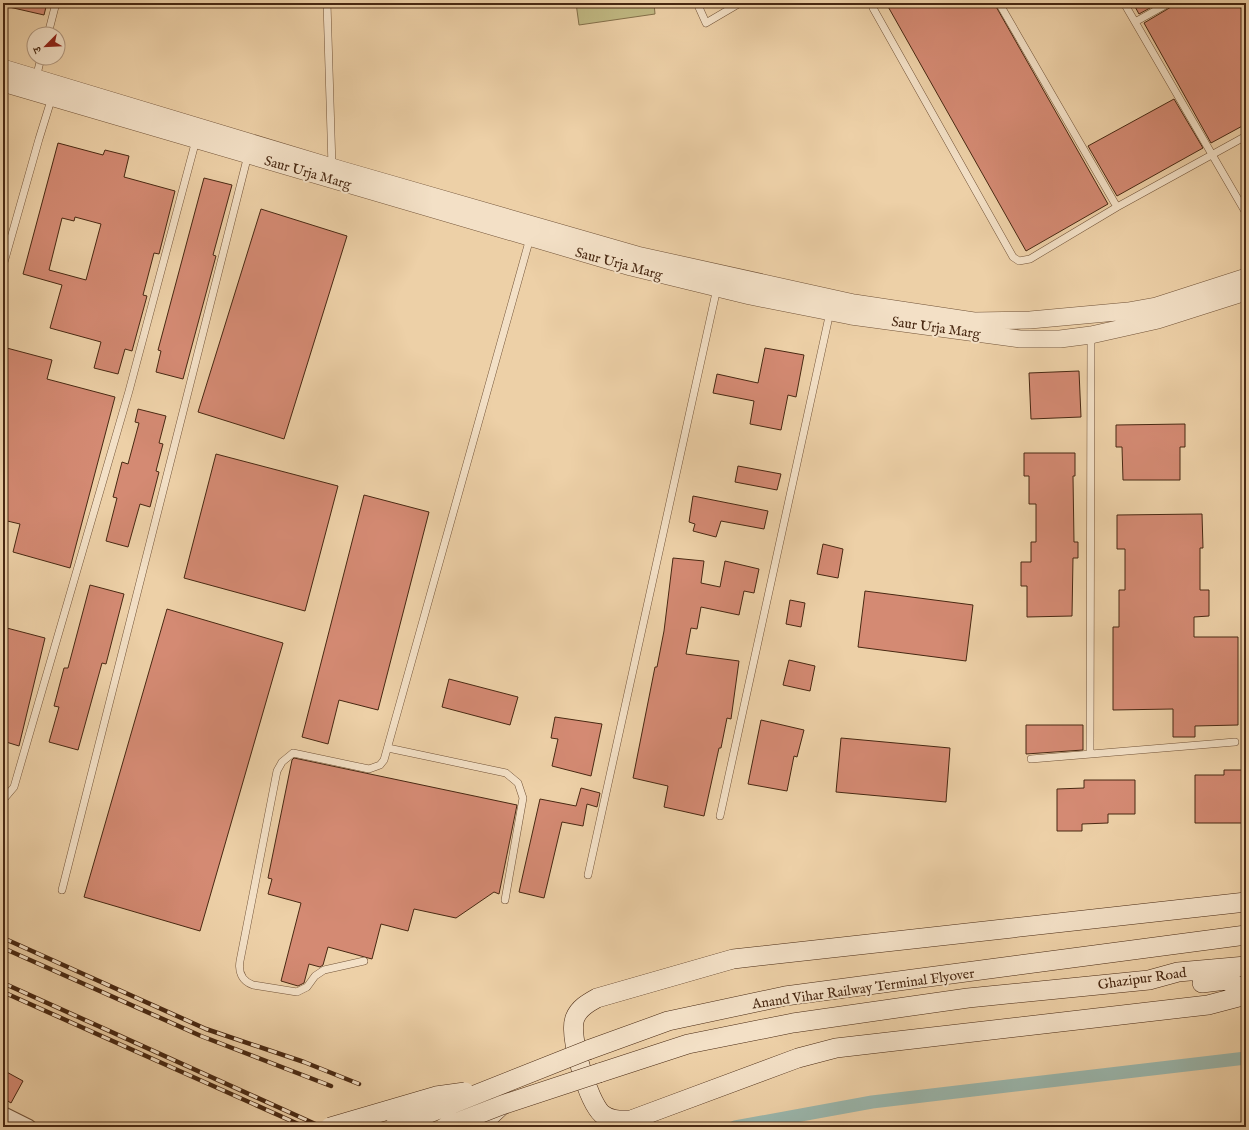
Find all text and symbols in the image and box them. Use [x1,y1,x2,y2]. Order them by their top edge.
north arrow [26,26,66,66]
text: उ [30,43,46,56]
street label: Saur Urja Marg [262,152,354,194]
street label: Saur Urja Marg [573,244,665,284]
street label: Saur Urja Marg [890,313,982,343]
street label: Anand Vihar Railway Terminal Flyover [750,964,975,1014]
street label: Ghazipur Road [1097,964,1188,994]

